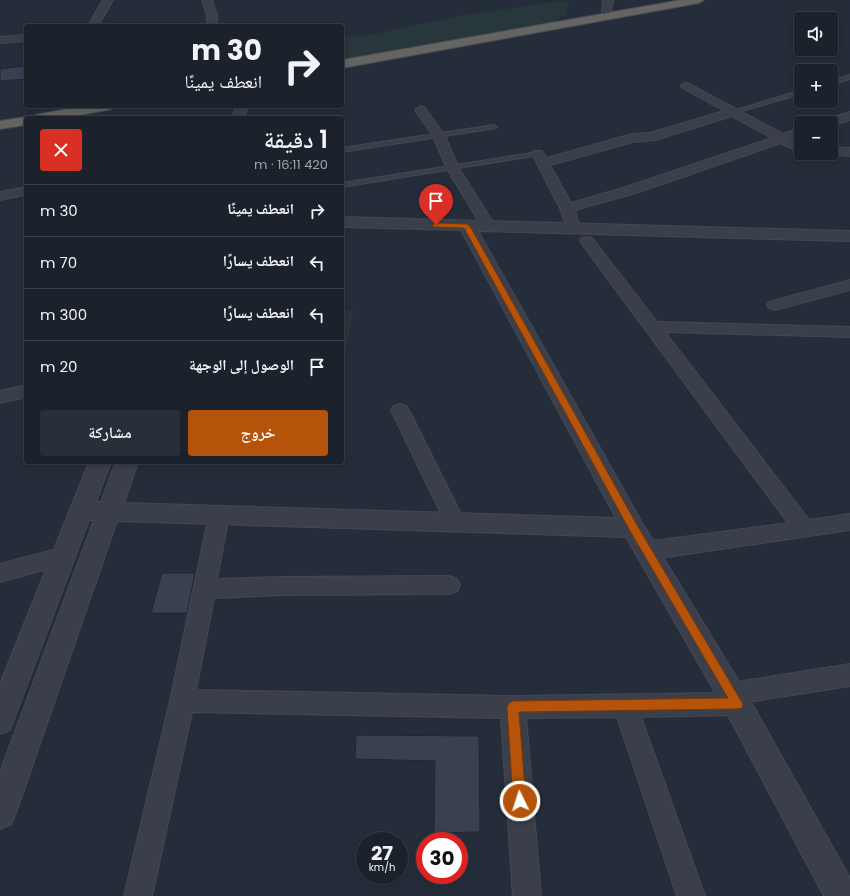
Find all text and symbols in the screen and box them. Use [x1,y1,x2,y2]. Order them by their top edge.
map controls [794,12,838,160]
button: sound [794,12,838,56]
text: 30 m [191,31,262,70]
icon: right [276,40,328,92]
button: + [794,64,838,108]
text: انعطف يمينًا [185,69,262,94]
button: − [794,116,838,160]
text: 1 دقيقة [264,123,328,156]
button: close [40,129,82,171]
text: 420 m · 16:11 [254,155,328,174]
pin [419,184,453,225]
icon: arrive [425,190,447,212]
text: انعطف يمينًا [227,198,294,219]
text: 30 m [40,200,78,221]
icon: right [306,200,328,222]
text: انعطف يسارًا [223,250,294,271]
text: 70 m [40,252,77,273]
icon: left [306,252,328,274]
text: انعطف يسارًا [223,302,294,323]
text: 300 m [40,304,87,325]
icon: left [306,304,328,326]
text: الوصول إلى الوجهة [189,354,294,375]
text: 20 m [40,356,78,377]
icon: arrive [306,356,328,378]
button: مشاركة [40,410,180,456]
button: خروج [188,410,328,456]
position arrow [499,780,541,822]
speed limit sign: 30 [416,832,468,884]
text: 27 [371,839,393,867]
text: km/h [369,860,395,875]

